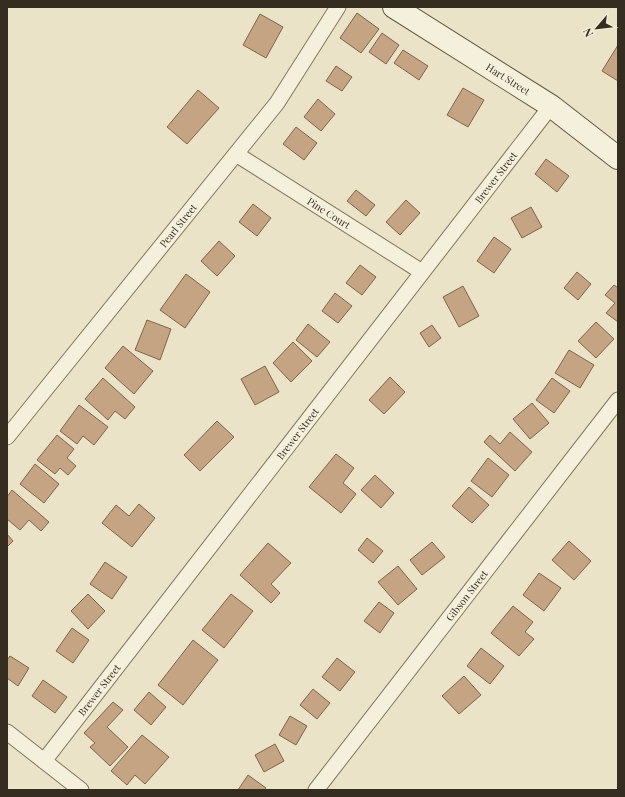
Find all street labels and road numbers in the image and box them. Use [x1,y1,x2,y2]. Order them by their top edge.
street label: Hart Street [483,60,533,98]
street label: Brewer Street [471,148,520,206]
street label: Pine Court [305,194,354,232]
street label: Pearl Street [156,200,200,250]
street label: Brewer Street [273,405,322,462]
street label: Gibson Street [442,567,491,624]
street label: Brewer Street [75,661,124,719]

